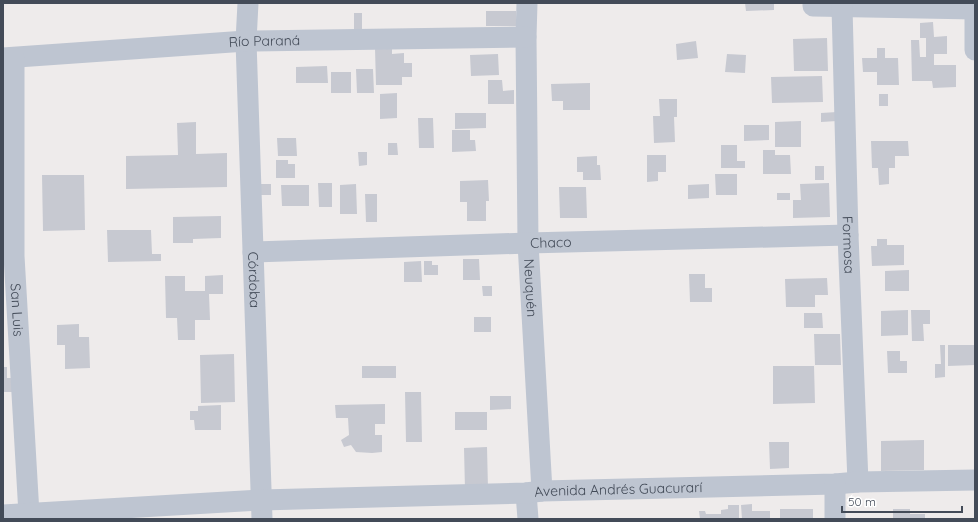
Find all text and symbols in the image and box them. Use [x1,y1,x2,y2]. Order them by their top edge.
street label: Río Paraná [228,31,300,51]
street label: Formosa [839,216,859,274]
street label: Chaco [530,233,572,252]
street label: Córdoba [244,251,264,308]
street label: Neuquén [520,258,541,318]
street label: San Luis [7,283,28,337]
street label: Avenida Andrés Guacurarí [533,478,703,501]
scale bar [842,488,962,514]
text: 50 m [848,494,876,509]

